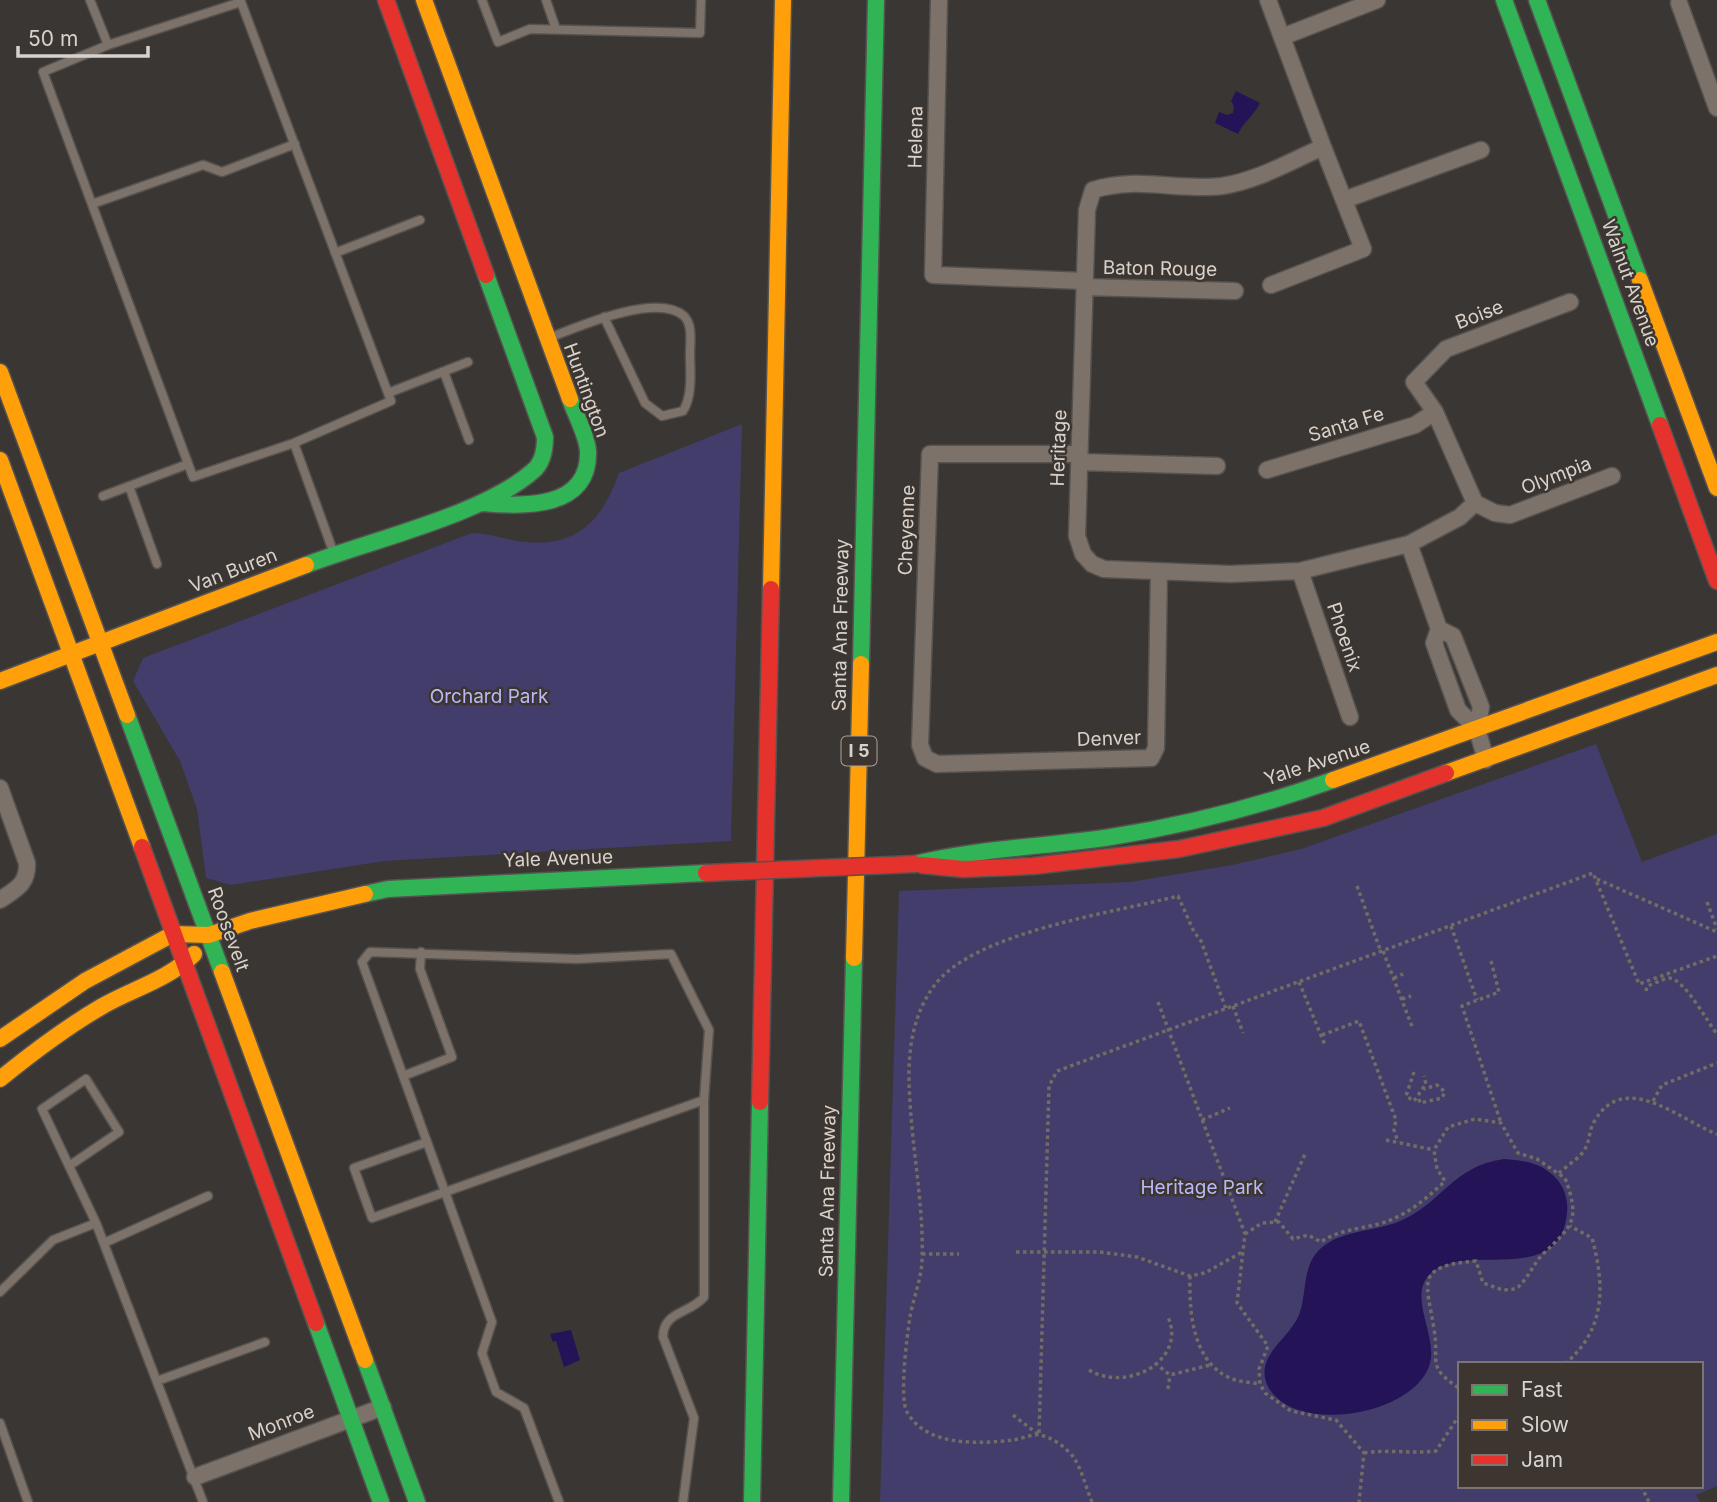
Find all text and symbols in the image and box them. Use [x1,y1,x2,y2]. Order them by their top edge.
scale bar [18,14,147,58]
text: 50 m [28,26,78,51]
street label: Helena [903,105,928,169]
street label: Walnut Avenue [1597,216,1664,350]
street label: Baton Rouge [1103,256,1217,281]
street label: Boise [1452,295,1506,334]
street label: Huntington [559,340,614,441]
street label: Santa Fe [1306,402,1387,447]
street label: Heritage [1046,409,1071,487]
street label: Olympia [1518,452,1595,499]
street label: Cheyenne [893,484,920,576]
street label: Santa Ana Freeway [827,538,854,712]
street label: Van Buren [186,543,280,598]
street label: Phoenix [1322,599,1367,675]
park label: Orchard Park [430,685,549,708]
street label: Denver [1076,726,1142,751]
street label: Yale Avenue [1261,735,1373,790]
road number: I 5 [842,736,876,766]
street label: Yale Avenue [503,845,613,872]
street label: Roosevelt [203,884,254,974]
street label: Santa Ana Freeway [814,1104,841,1278]
park label: Heritage Park [1141,1176,1264,1199]
legend [1458,1362,1703,1488]
text: Fast [1521,1377,1563,1402]
street label: Monroe [245,1399,318,1446]
text: Slow [1521,1412,1569,1437]
text: Jam [1521,1447,1563,1472]

